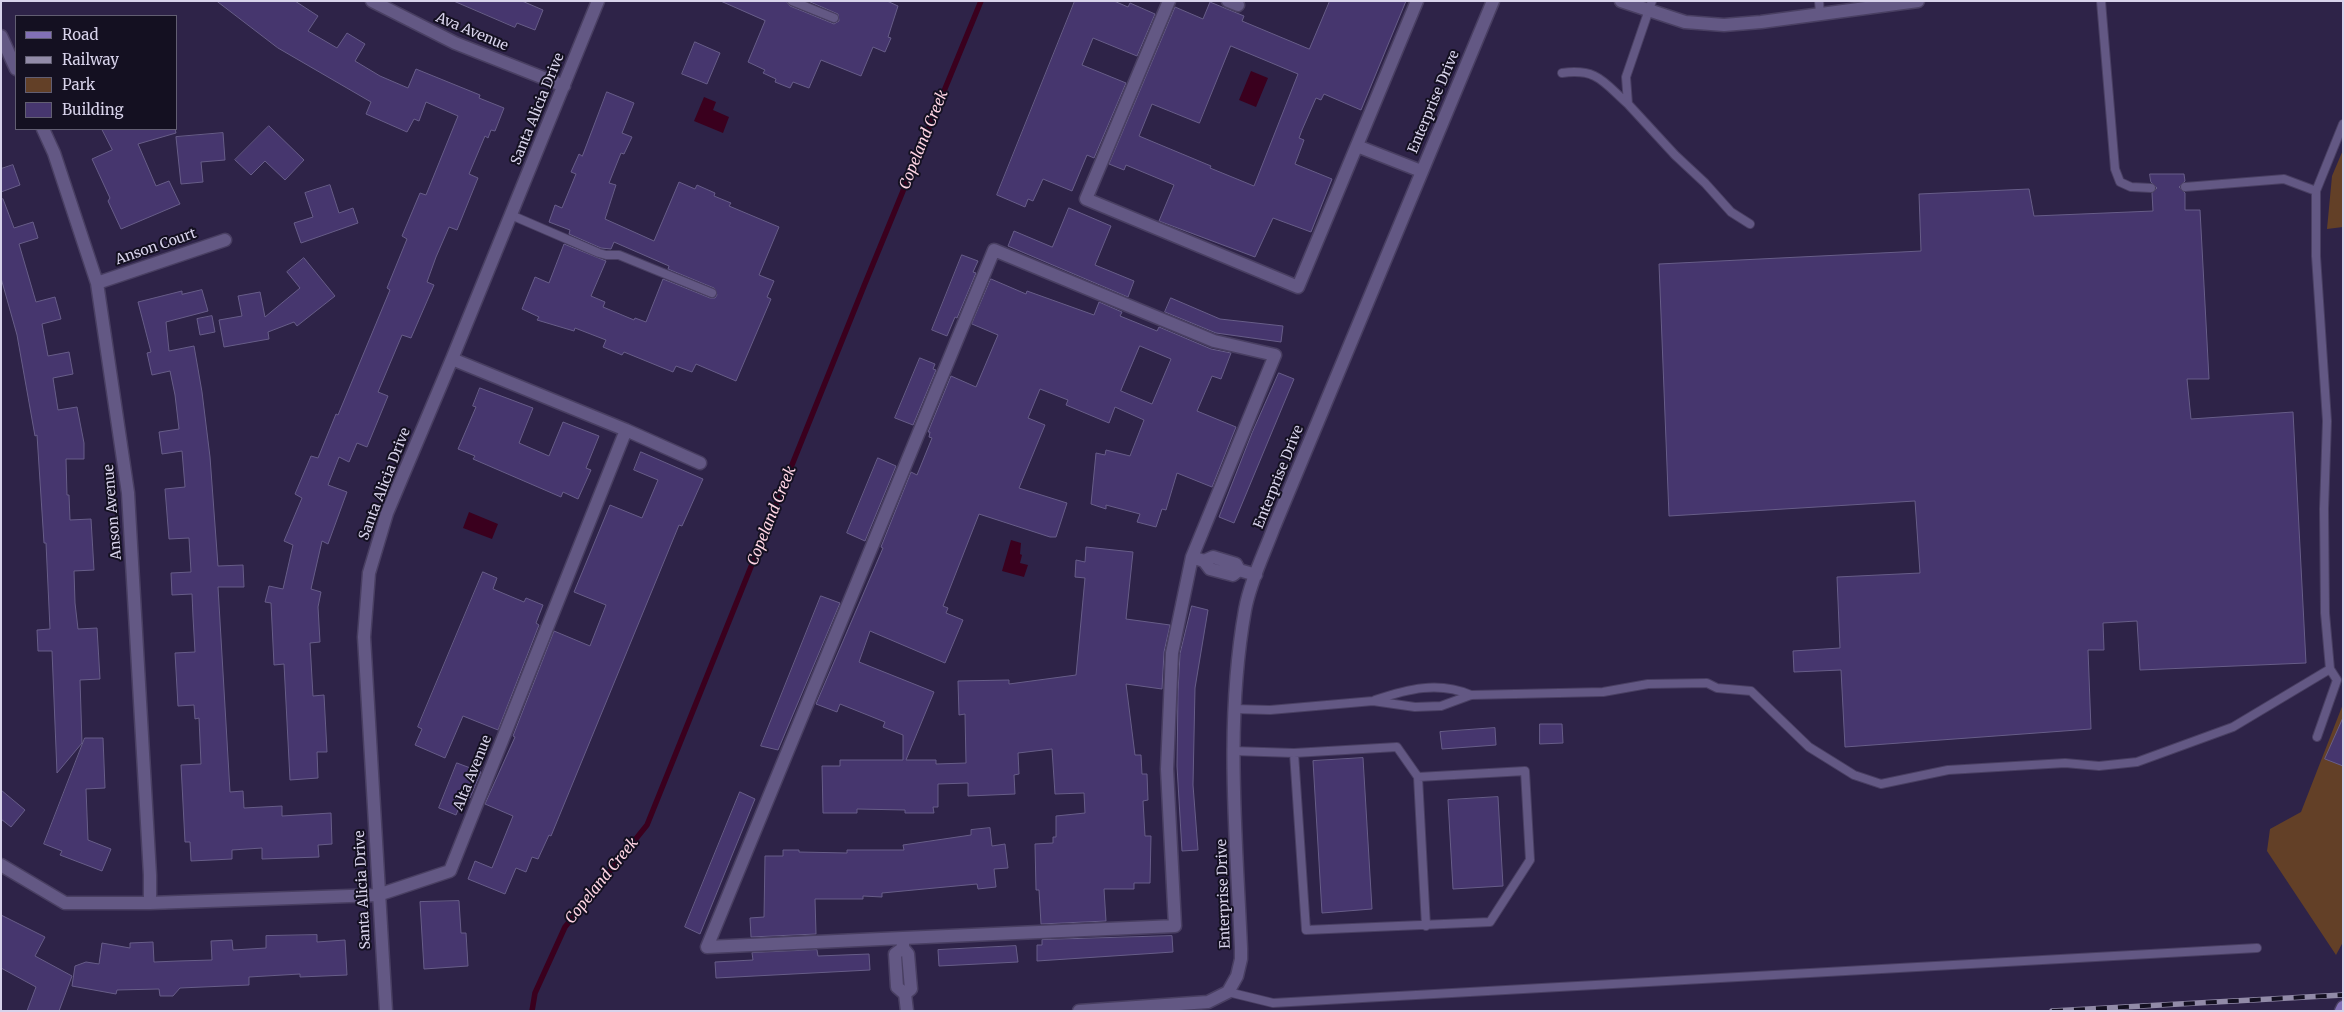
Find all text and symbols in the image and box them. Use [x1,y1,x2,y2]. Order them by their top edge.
street label: Ava Avenue [433,9,511,55]
legend [15,15,178,130]
text: Road [62,25,98,44]
street label: Enterprise Drive [1405,48,1463,156]
text: Railway [62,50,119,69]
street label: Santa Alicia Drive [508,51,568,167]
text: Park [62,75,95,94]
water label: Copeland Creek [896,88,952,192]
text: Building [62,100,124,119]
street label: Anson Court [113,225,199,269]
street label: Enterprise Drive [1251,423,1307,531]
street label: Santa Alicia Drive [356,425,414,543]
street label: Anson Avenue [100,463,126,561]
water label: Copeland Creek [744,464,800,568]
street label: Alta Avenue [450,733,496,813]
street label: Santa Alicia Drive [351,830,375,950]
water label: Copeland Creek [562,834,642,928]
street label: Enterprise Drive [1214,839,1234,949]

